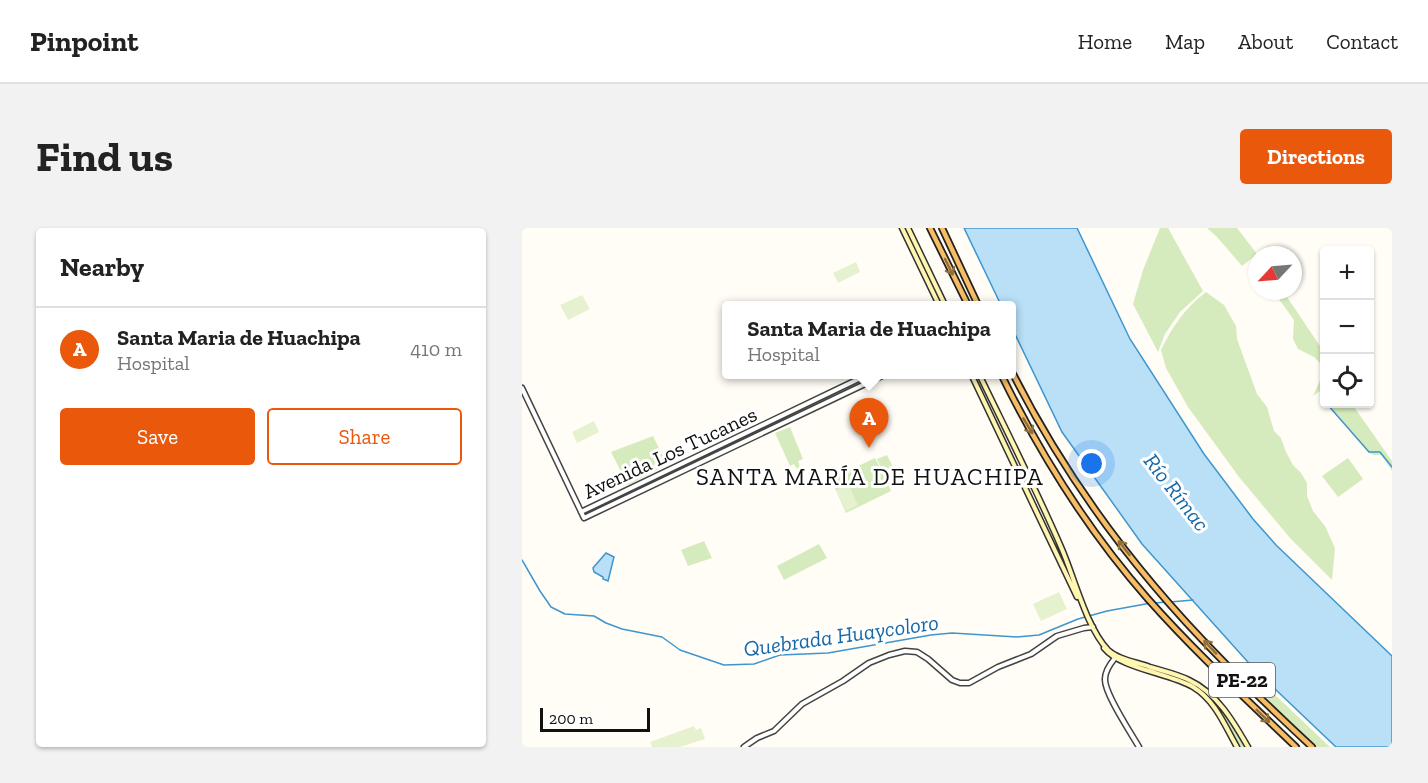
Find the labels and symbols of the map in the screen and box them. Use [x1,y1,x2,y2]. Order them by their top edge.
north arrow [1248,246,1302,300]
one-way arrow [944,257,955,275]
pin: A [850,398,888,448]
street label: Avenida Los Tucanes [579,401,761,504]
one-way arrow [1022,417,1034,434]
water label: Río Rímac [1138,448,1215,537]
your location [1077,449,1106,478]
district label: SANTA MARÍA DE HUACHIPA [696,462,1044,491]
one-way arrow [1117,541,1130,557]
water label: Quebrada Huaycoloro [742,608,940,663]
one-way arrow [1203,640,1217,655]
road number: PE-22 [1209,663,1275,697]
scale bar [540,705,650,732]
one-way arrow [1256,708,1271,723]

